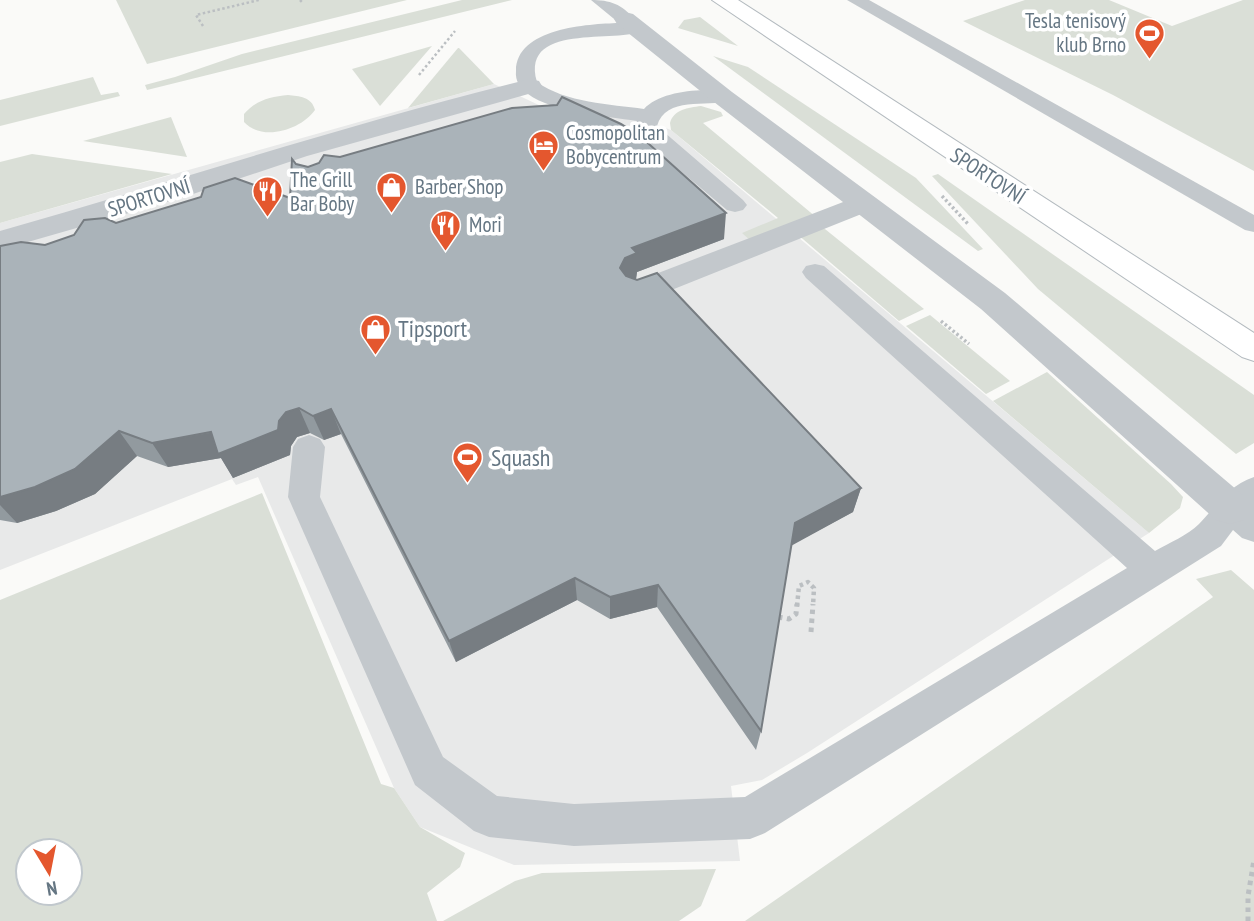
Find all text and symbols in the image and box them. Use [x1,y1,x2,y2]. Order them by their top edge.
place label: Tesla tenisový klub Brno [1025,7,1126,58]
sports icon: Tesla tenisový klub Brno [1132,16,1166,60]
place label: Cosmopolitan Bobycentrum [566,119,665,170]
hotel icon: Cosmopolitan Bobycentrum [526,128,560,172]
street label: SPORTOVNÍ [946,141,1032,210]
place label: The Grill Bar Boby [290,166,354,217]
shop icon: Barber Shop [375,170,409,214]
street label: SPORTOVNÍ [105,172,194,223]
place label: Barber Shop [415,173,503,200]
restaurant icon: The Grill Bar Boby [250,175,284,219]
restaurant icon: Mori [429,208,463,252]
place label: Mori [469,211,502,238]
shop icon: Tipsport [358,312,392,356]
place label: Tipsport [398,313,467,344]
sports icon: Squash [451,441,485,485]
place label: Squash [491,442,550,473]
north arrow [14,837,84,907]
text: N [45,876,59,901]

